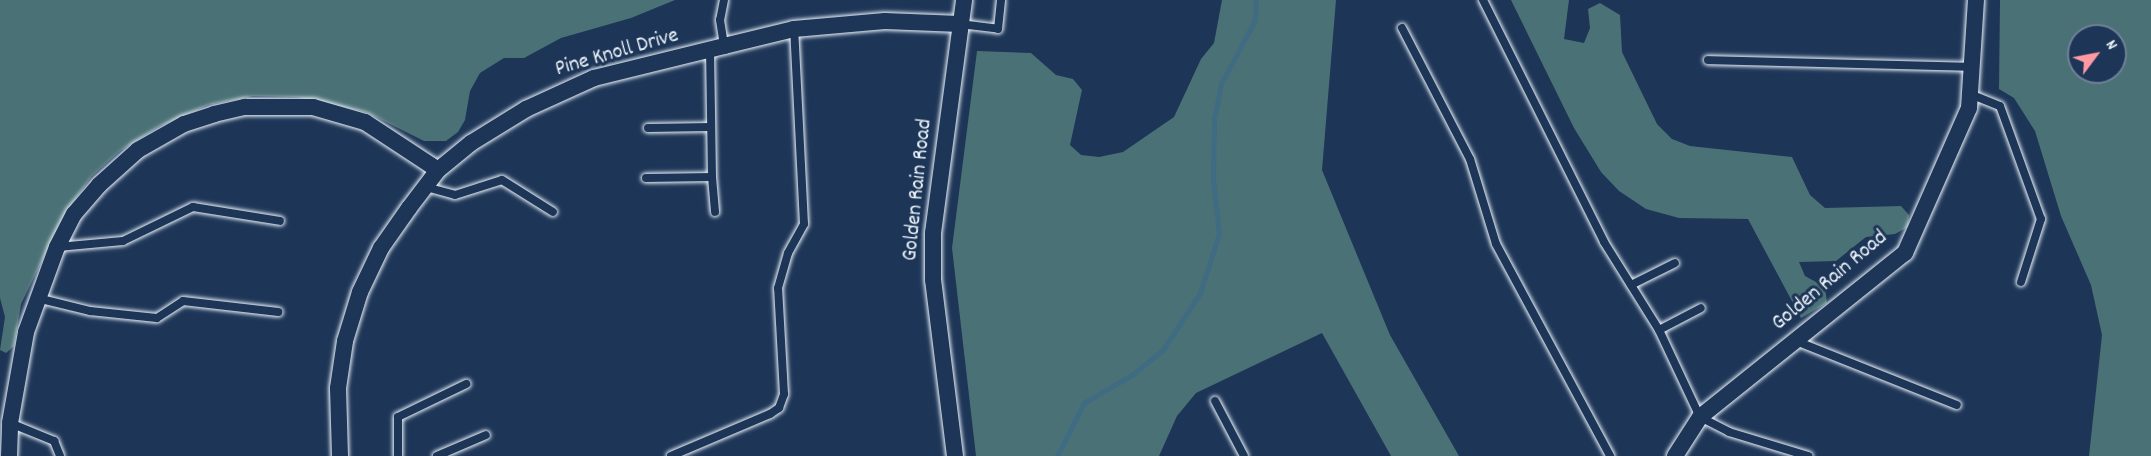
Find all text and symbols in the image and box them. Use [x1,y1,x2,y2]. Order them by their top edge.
street label: Pine Knoll Drive [552,23,682,83]
north arrow [2067,24,2127,84]
text: N [2099,36,2123,55]
street label: Golden Rain Road [897,118,939,262]
street label: Golden Rain Road [1767,225,1893,337]

